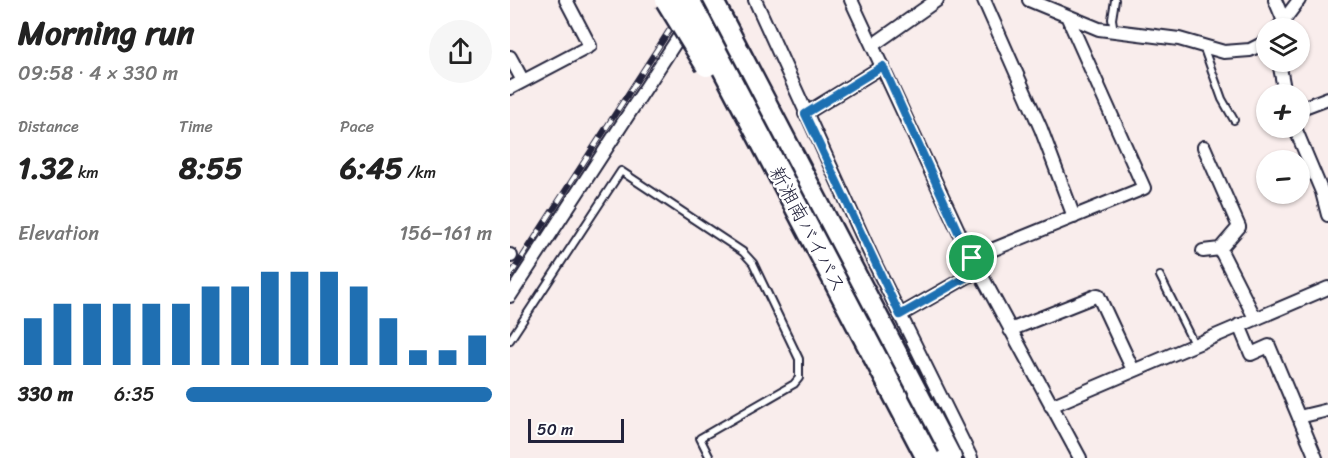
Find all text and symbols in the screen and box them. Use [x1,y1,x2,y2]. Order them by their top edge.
text: Morning run [18,4,194,62]
map controls [1256,18,1310,204]
button: layers [1256,18,1310,72]
button: share [429,20,492,83]
text: 09:58 · 4 × 330 m [18,56,178,91]
button: + [1256,84,1310,138]
text: Distance [18,112,79,141]
text: Time [179,112,213,141]
text: Pace [340,112,374,141]
text: 1.32 [18,141,74,195]
text: 8:55 [179,141,243,195]
text: 6:45 [340,141,403,195]
button: − [1256,150,1310,204]
text: km [74,158,99,187]
text: /km [403,158,436,187]
street label: 新湘南バイパス [759,159,856,299]
text: Elevation [18,216,99,251]
text: 156–161 m [399,216,492,251]
pin [946,232,997,283]
icon: arrive [955,241,988,274]
text: 330 m [18,377,73,412]
text: 6:35 [114,377,155,412]
text: 50 m [537,415,573,444]
scale bar [528,416,624,444]

